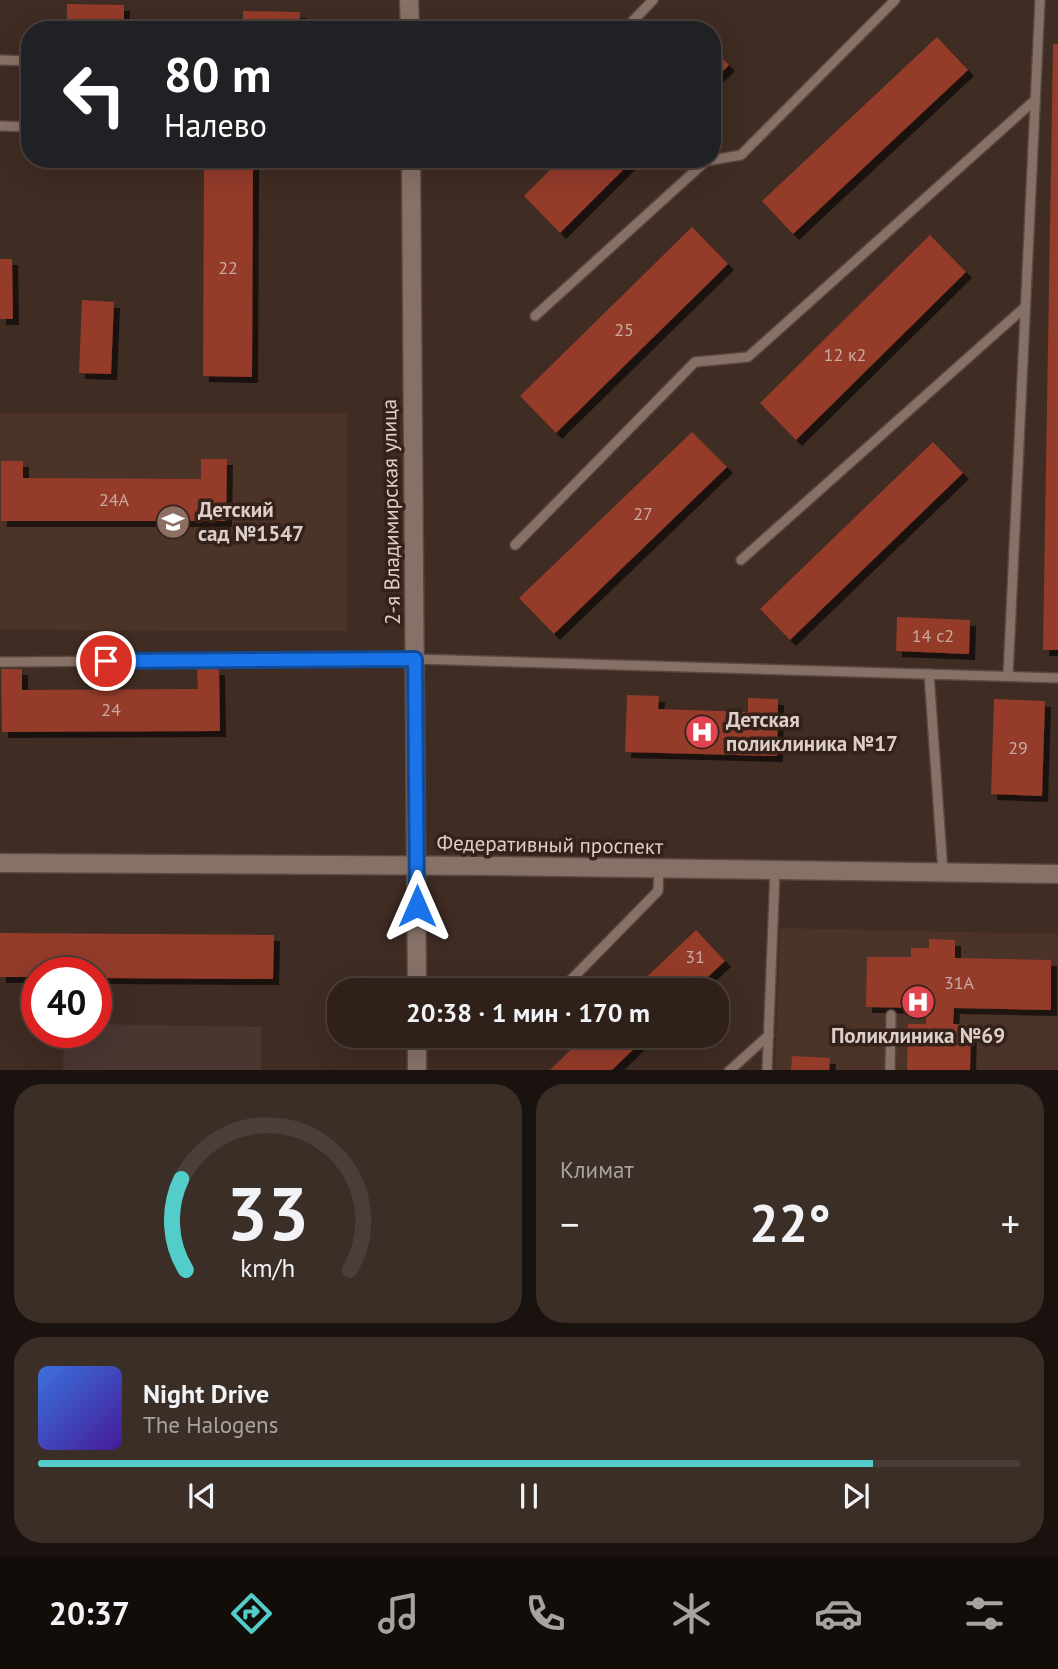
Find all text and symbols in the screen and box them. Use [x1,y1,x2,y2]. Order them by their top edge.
text: 80 m [164,42,271,106]
icon: left [49,49,140,140]
text: Налево [164,104,267,146]
house number: 22 [218,256,238,279]
house number: 25 [614,318,634,341]
house number: 12 к2 [824,343,866,366]
street label: 2-я Владимирская улица [375,399,406,625]
house number: 24А [99,488,130,511]
place label: Детский сад №1547 [198,496,304,547]
house number: 27 [633,502,653,525]
school or university icon: Детский сад №1547 [154,503,192,541]
house number: 14 с2 [912,624,954,647]
pin [76,631,136,691]
icon: arrive [87,642,125,680]
house number: 24 [101,698,121,721]
place label: Детская поликлиника №17 [726,706,898,757]
hospital icon: Детская поликлиника №17 [683,713,721,751]
house number: 29 [1008,736,1028,759]
street label: Федеративный проспект [436,829,664,860]
position arrow [380,869,454,943]
house number: 31 [685,945,705,968]
speed limit sign: 40 [21,957,112,1048]
house number: 31А [944,971,975,994]
hospital icon: Поликлиника №69 [899,983,937,1021]
text: 20:38 · 1 мин · 170 m [406,996,650,1029]
place label: Поликлиника №69 [831,1022,1005,1049]
text: Климат [560,1155,634,1184]
text: 33 [227,1166,309,1260]
text: 22° [749,1189,831,1256]
text: − [560,1199,579,1248]
text: + [1001,1199,1020,1248]
text: km/h [241,1251,295,1283]
text: Night Drive [143,1377,269,1410]
text: The Halogens [143,1410,278,1439]
icon: previous [183,1477,221,1515]
icon: pause [510,1477,548,1515]
icon: next [837,1477,875,1515]
icon: directions [227,1589,276,1638]
icon: music [374,1589,423,1638]
icon: phone [521,1589,570,1638]
icon: climate [667,1589,716,1638]
icon: car [814,1589,863,1638]
icon: filters [960,1589,1009,1638]
text: 20:37 [49,1592,130,1634]

